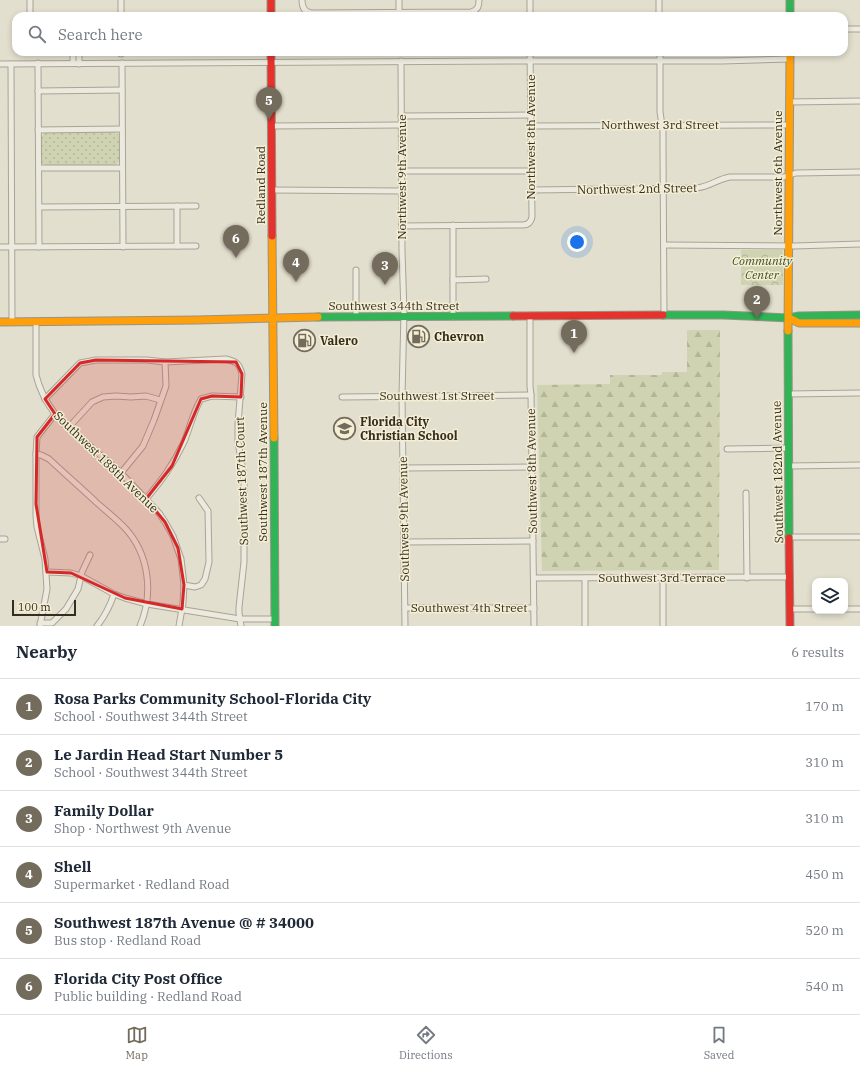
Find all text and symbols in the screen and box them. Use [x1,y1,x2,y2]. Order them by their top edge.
search box [12,12,848,56]
icon: search [26,23,48,45]
text: Search here [58,25,143,44]
street label: Northwest 8th Avenue [523,74,538,200]
pin: 5 [256,87,282,120]
street label: Northwest 6th Avenue [770,110,785,236]
street label: Northwest 9th Avenue [394,114,409,240]
street label: Northwest 3rd Street [601,117,719,132]
street label: Redland Road [253,146,268,224]
street label: Northwest 2nd Street [577,180,697,197]
pin: 6 [223,225,249,258]
your location [567,232,587,252]
pin: 4 [283,249,309,282]
pin: 3 [372,252,398,285]
park label: Community Center [732,253,794,282]
pin: 2 [744,286,770,319]
street label: Southwest 344th Street [328,298,460,313]
pin: 1 [561,320,587,353]
fuel station icon: Chevron [405,324,431,350]
fuel station icon: Valero [291,328,317,354]
place label: Chevron [434,329,484,344]
place label: Valero [320,333,358,348]
street label: Southwest 1st Street [379,388,495,403]
street label: Southwest 182nd Avenue [769,400,786,544]
street label: Southwest 187th Avenue [255,402,270,542]
street label: Southwest 188th Avenue [51,408,162,516]
street label: Southwest 8th Avenue [523,408,540,534]
place label: Florida City Christian School [360,414,458,443]
street label: Southwest 187th Court [232,416,251,546]
school or university icon: Florida City Christian School [332,416,358,442]
street label: Southwest 9th Avenue [395,456,412,582]
street label: Southwest 3rd Terrace [598,570,726,585]
map controls [812,578,848,614]
button: layers [812,578,848,614]
scale bar [12,598,76,617]
text: 100 m [18,600,51,614]
street label: Southwest 4th Street [411,600,527,615]
text: Nearby [16,641,77,663]
text: 6 results [791,644,844,661]
text: Rosa Parks Community School-Florida City [54,689,371,708]
text: 1 [25,698,33,715]
text: 170 m [805,698,844,715]
text: School · Southwest 344th Street [54,708,247,725]
text: Le Jardin Head Start Number 5 [54,745,283,764]
text: 2 [25,754,33,771]
text: 310 m [805,754,844,771]
text: School · Southwest 344th Street [54,764,247,781]
text: Family Dollar [54,801,154,820]
text: 3 [25,810,33,827]
text: 310 m [805,810,844,827]
text: Shop · Northwest 9th Avenue [54,820,231,837]
text: Shell [54,857,91,876]
text: 4 [25,866,33,883]
text: 450 m [805,866,844,883]
text: Supermarket · Redland Road [54,876,230,893]
text: Southwest 187th Avenue @ # 34000 [54,913,314,932]
text: 5 [25,922,33,939]
text: 520 m [805,922,844,939]
text: Bus stop · Redland Road [54,932,201,949]
text: Florida City Post Office [54,969,223,988]
text: 6 [25,978,33,995]
text: 540 m [805,978,844,995]
text: Public building · Redland Road [54,988,242,1005]
tab: Map [126,1024,148,1062]
tab: Directions [399,1024,453,1062]
tab: Saved [704,1024,734,1062]

